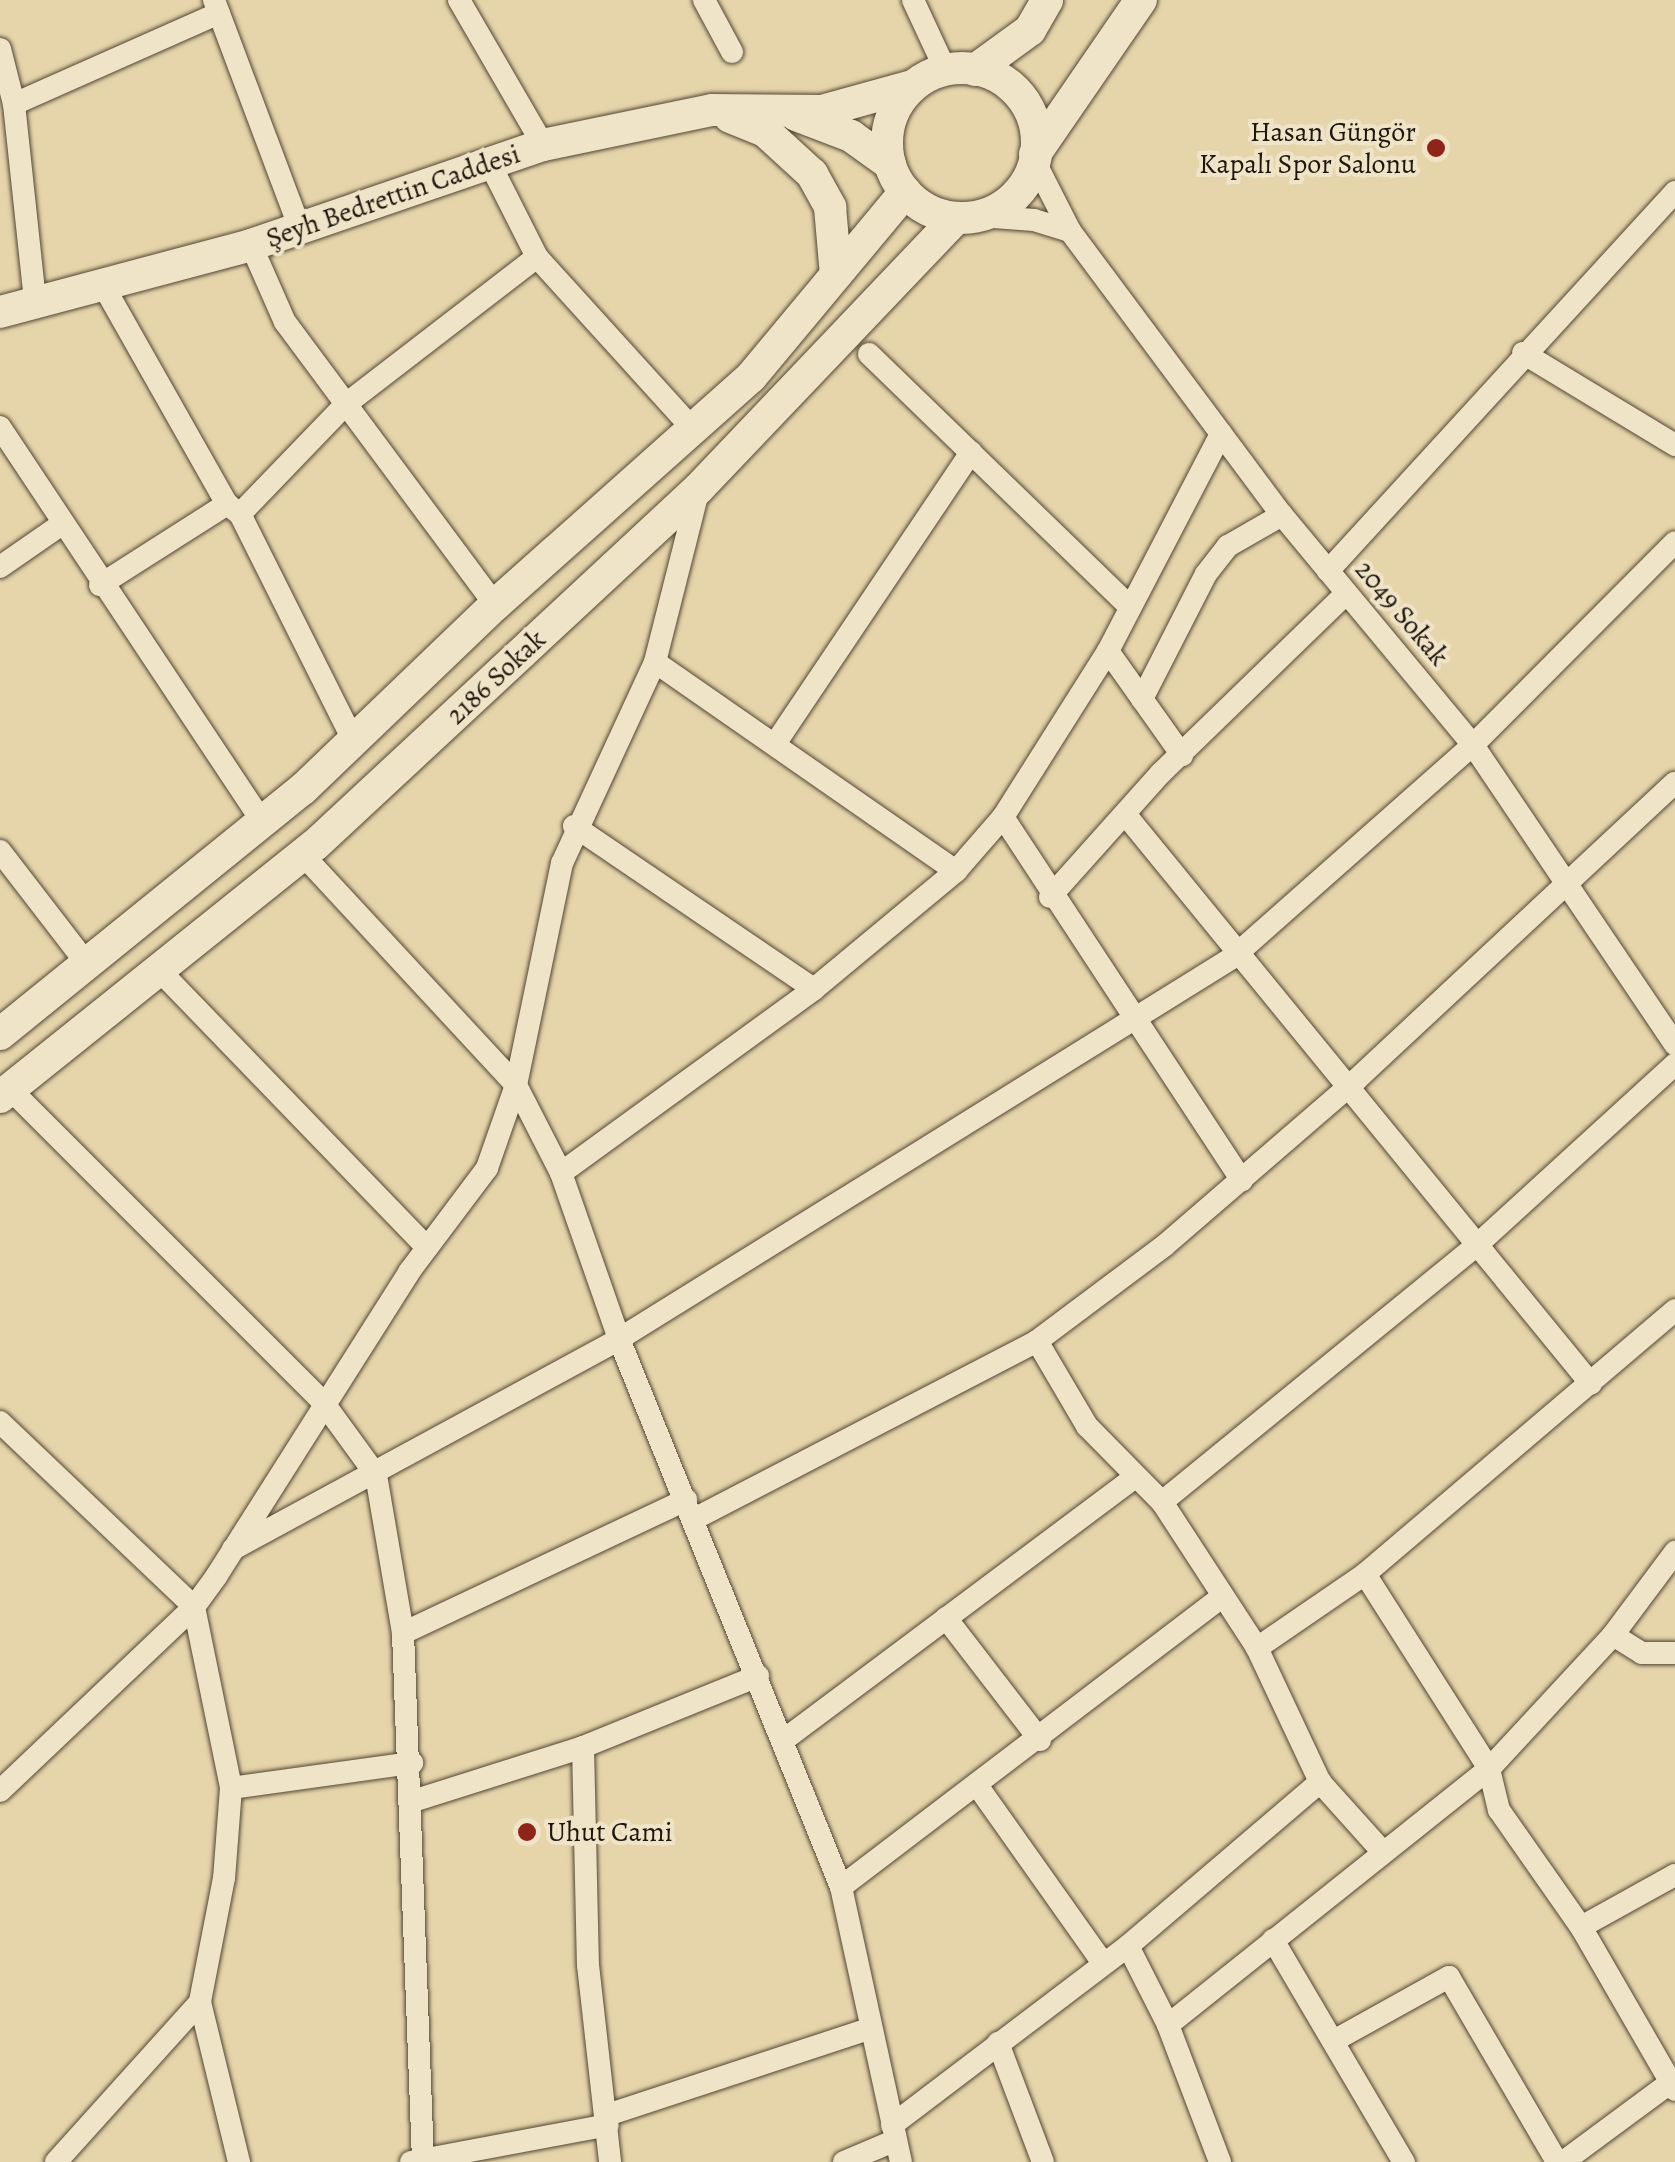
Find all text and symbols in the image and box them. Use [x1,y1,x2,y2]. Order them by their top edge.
place label: Hasan Güngör Kapalı Spor Salonu [1199,115,1416,181]
street label: Şeyh Bedrettin Caddesi [262,137,524,255]
marker: Hasan Güngör Kapalı Spor Salonu [1425,137,1447,159]
street label: 2049 Sokak [1348,553,1456,673]
street label: 2186 Sokak [439,623,553,731]
place label: Uhut Cami [547,1815,673,1849]
marker: Uhut Cami [516,1821,538,1843]

